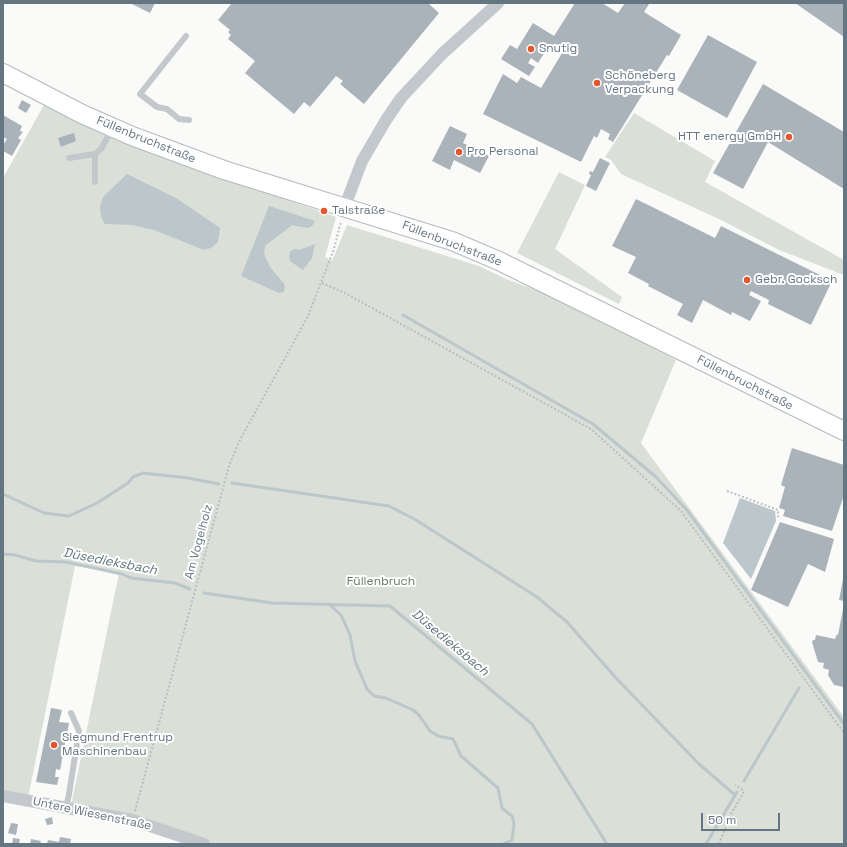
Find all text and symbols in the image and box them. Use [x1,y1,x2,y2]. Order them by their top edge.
place label: Snutig [539,42,577,56]
marker: Snutig [526,44,536,54]
place label: Schöneberg Verpackung [605,69,676,97]
marker: Schöneberg Verpackung [592,78,602,88]
street label: Füllenbruchstraße [94,113,198,167]
place label: HTT energy GmbH [678,130,781,144]
marker: HTT energy GmbH [784,132,794,142]
place label: Pro Personal [467,145,538,159]
marker: Pro Personal [454,147,464,157]
place label: Talstraße [332,204,385,218]
marker: Talstraße [319,206,329,216]
street label: Füllenbruchstraße [400,218,504,270]
place label: Gebr. Gocksch [755,273,837,287]
marker: Gebr. Gocksch [742,275,752,285]
street label: Füllenbruchstraße [695,353,795,413]
street label: Am Vogelholz [182,503,216,581]
water label: Düsedieksbach [62,545,158,579]
park label: Füllenbruch [347,575,415,589]
water label: Düsedieksbach [408,606,492,680]
place label: Siegmund Frentrup Maschinenbau [62,731,173,759]
marker: Siegmund Frentrup Maschinenbau [49,740,59,750]
street label: Untere Wiesenstraße [31,794,153,834]
scale bar [703,805,782,831]
text: 50 m [708,812,736,828]

